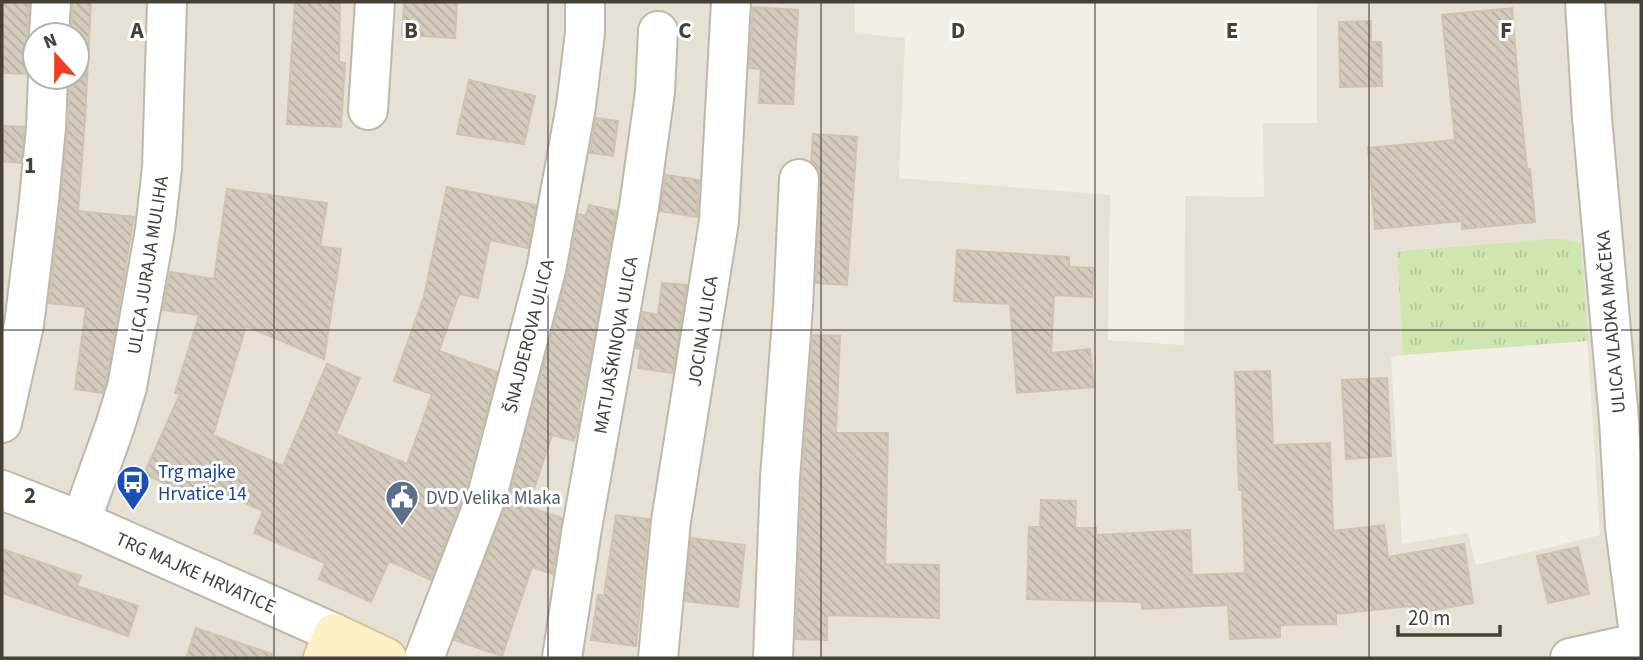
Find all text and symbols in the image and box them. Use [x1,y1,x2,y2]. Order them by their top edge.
text: A [129,14,144,47]
text: B [404,14,418,47]
text: C [678,14,692,47]
text: D [951,14,965,47]
text: E [1226,14,1238,47]
text: F [1500,14,1512,47]
north arrow [21,21,91,91]
text: N [40,27,61,56]
text: 1 [24,149,36,182]
street label: ULICA JURAJA MULIHA [121,174,176,356]
street label: ULICA VLADKA MAČEKA [1590,229,1633,414]
street label: MATIJAŠKINOVA ULICA [588,254,646,436]
street label: ŠNAJDEROVA ULICA [497,256,562,416]
street label: JOCINA ULICA [681,273,726,388]
place label: Trg majke Hrvatice 14 [158,459,247,508]
bus stop icon: Trg majke Hrvatice 14 [114,463,152,512]
public building icon: DVD Velika Mlaka [383,478,421,527]
text: 2 [24,479,36,512]
place label: DVD Velika Mlaka [426,485,561,512]
street label: TRG MAJKE HRVATICE [111,526,280,621]
scale bar [1398,594,1500,638]
text: 20 m [1408,603,1450,633]

